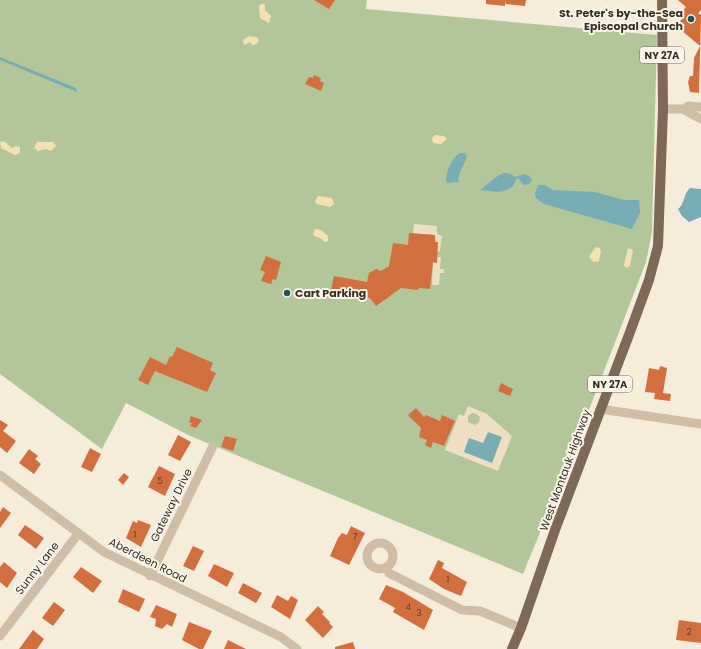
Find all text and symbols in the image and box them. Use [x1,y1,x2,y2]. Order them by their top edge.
place label: St. Peter's by-the-Sea Episcopal Church [559,5,683,34]
marker: St. Peter's by-the-Sea Episcopal Church [686,14,696,24]
road number: NY 27A [640,47,684,63]
place label: Cart Parking [295,285,366,301]
marker: Cart Parking [282,288,292,298]
road number: NY 27A [588,376,632,392]
street label: West Montauk Highway [536,406,595,533]
street label: Gateway Drive [146,465,196,544]
house number: 5 [157,475,163,487]
house number: 1 [134,529,137,541]
house number: 7 [353,531,358,543]
street label: Aberdeen Road [106,533,190,587]
street label: Sunny Lane [11,538,63,598]
house number: 1 [447,574,450,586]
house number: 4 [405,601,411,613]
house number: 3 [416,607,422,619]
house number: 2 [686,626,692,638]

